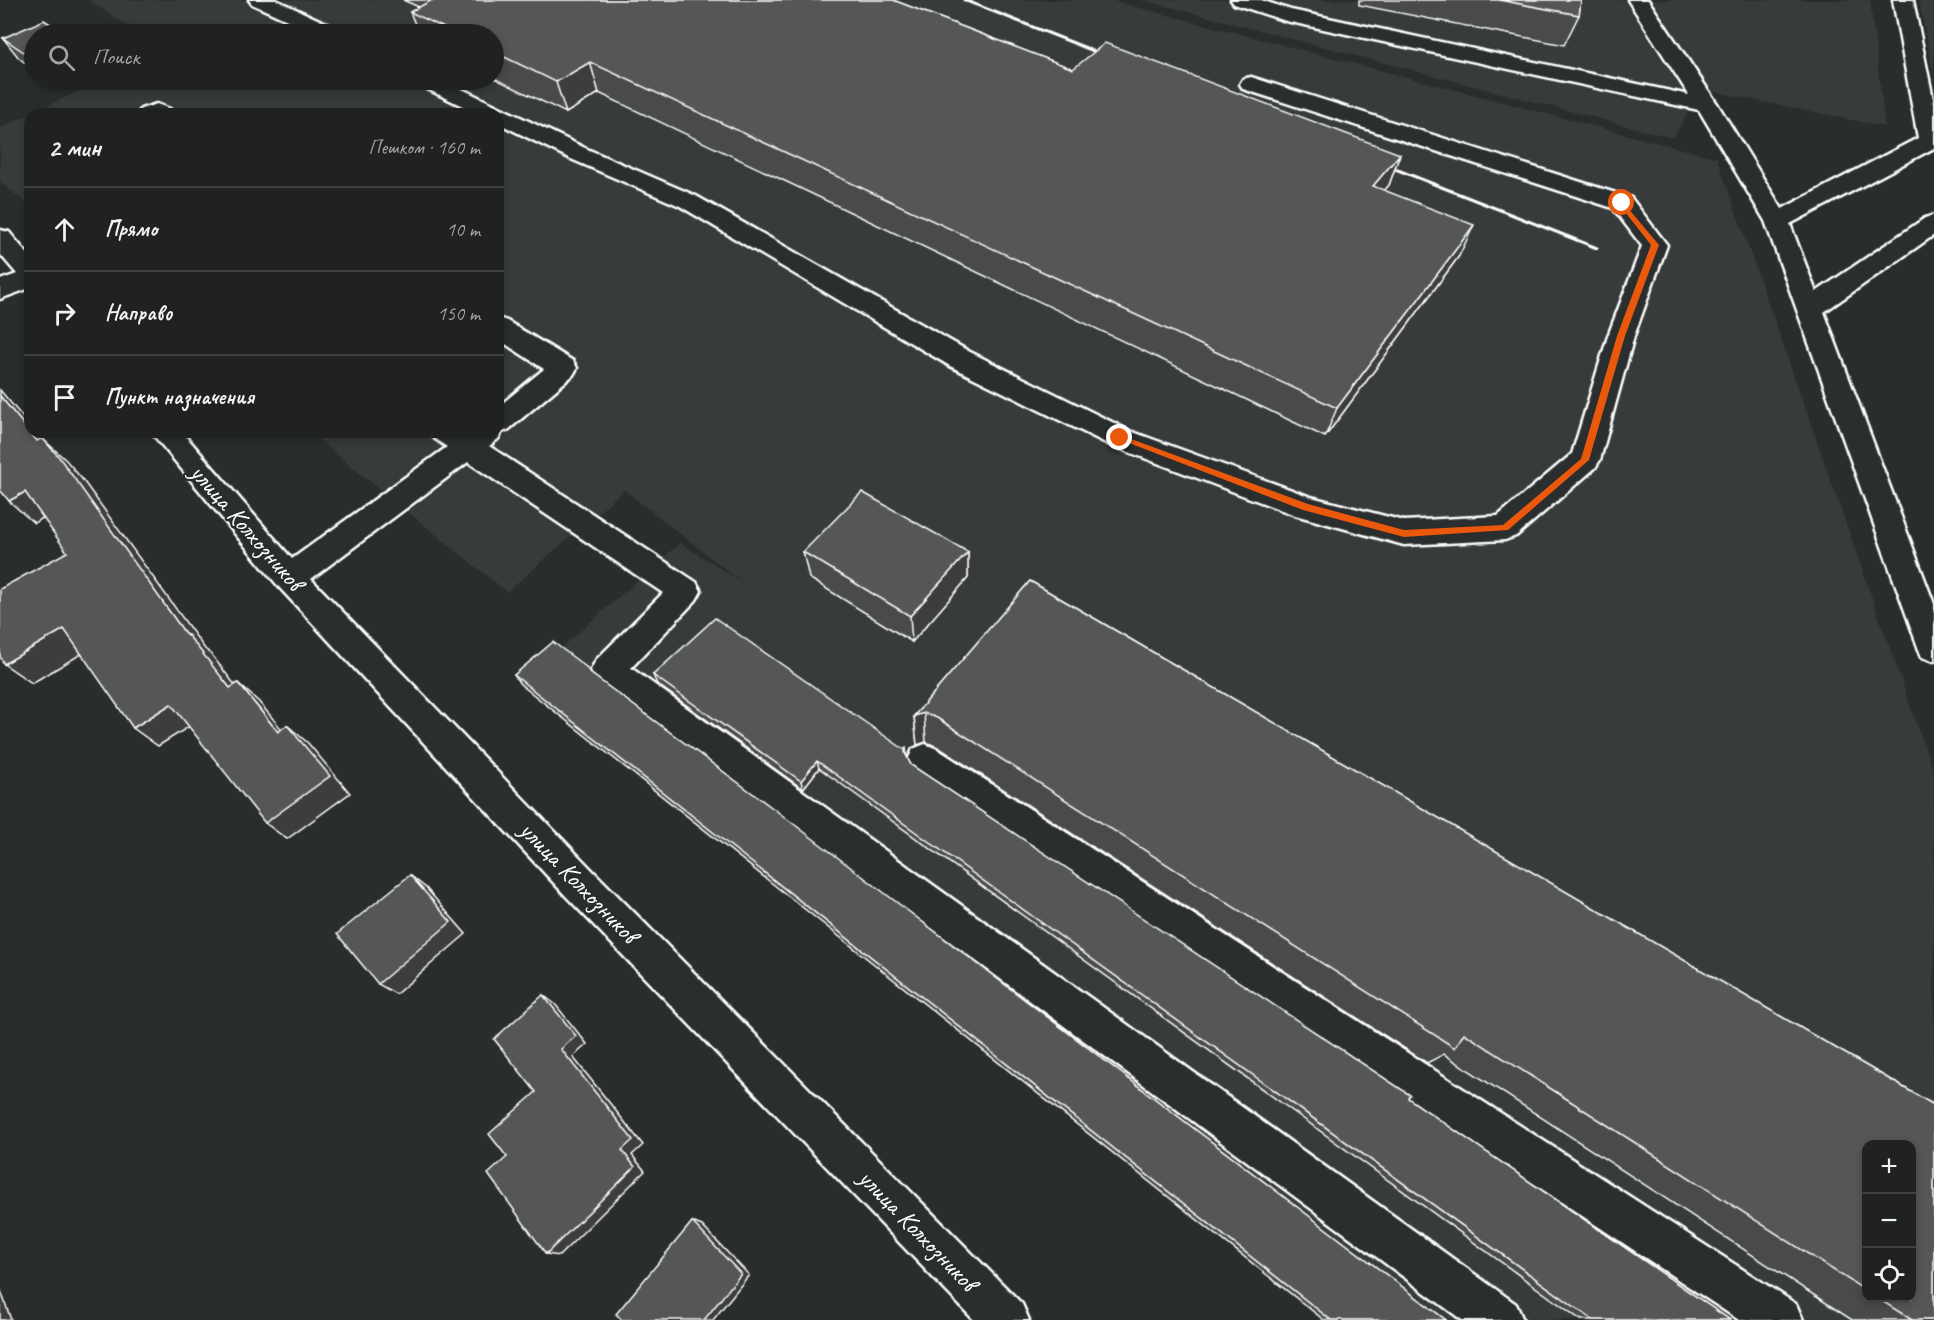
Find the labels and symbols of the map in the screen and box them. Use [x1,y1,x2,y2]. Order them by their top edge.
route start [1608,189,1634,215]
route end [1106,424,1132,450]
street label: улица Колхозников [182,455,314,601]
street label: улица Колхозников [511,813,649,953]
street label: улица Колхозников [850,1161,988,1301]

